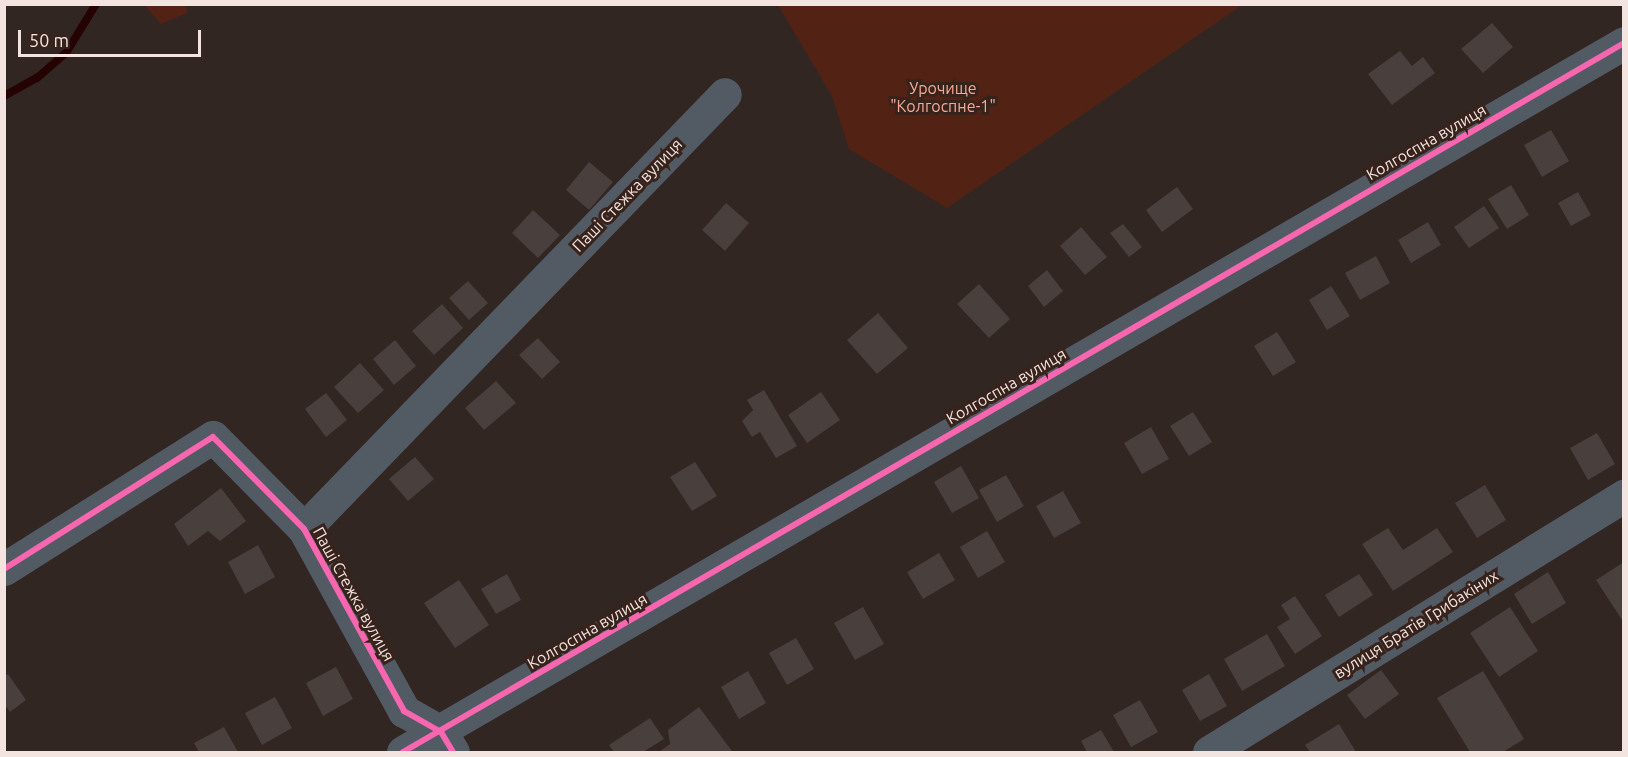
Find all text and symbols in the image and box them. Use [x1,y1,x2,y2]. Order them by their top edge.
scale bar [21,18,204,56]
text: 50 m [29,30,69,50]
park label: Урочище "Колгоспне-1" [890,78,996,116]
street label: Колгоспна вулиця [1363,100,1489,184]
street label: Паші Стежка вулиця [568,134,686,256]
street label: Колгоспна вулиця [943,344,1069,428]
street label: Паші Стежка вулиця [309,524,399,664]
street label: вулиця Братів Грибакіних [1330,566,1502,682]
street label: Колгоспна вулиця [524,589,650,673]

